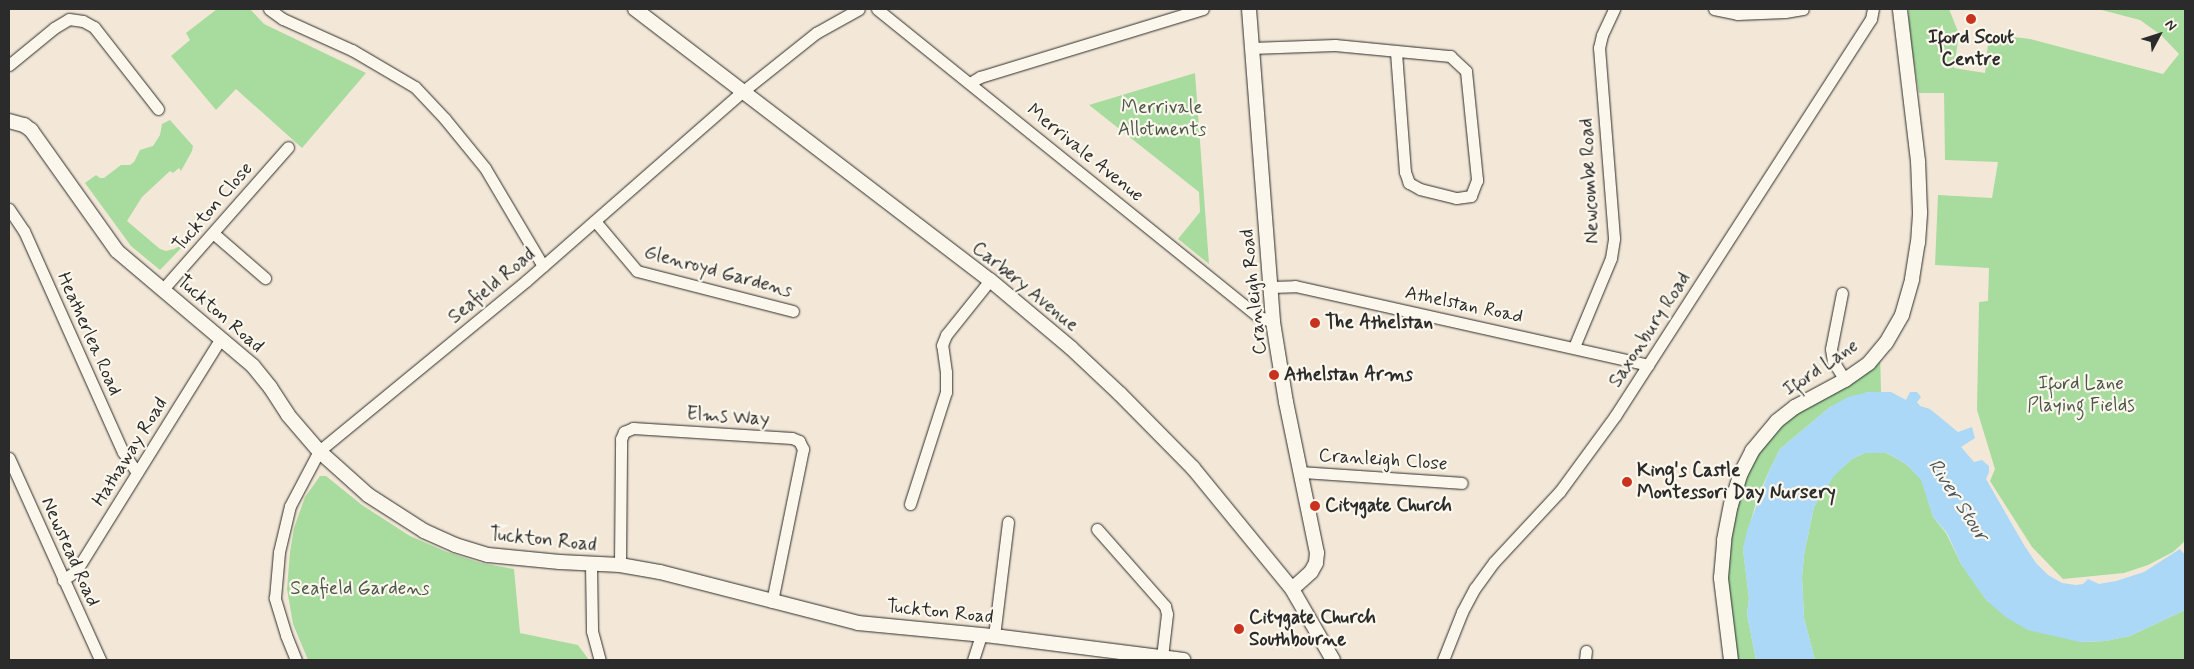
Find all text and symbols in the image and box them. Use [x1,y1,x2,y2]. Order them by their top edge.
north arrow [2134,10,2184,60]
marker: Iford Scout Centre [1965,13,1977,25]
text: N [2161,16,2180,35]
place label: Iford Scout Centre [1926,27,2016,71]
park label: Merrivale Allotments [1118,97,1206,141]
street label: Merrivale Avenue [1021,98,1149,208]
street label: Newcombe Road [1575,118,1605,244]
street label: Tuckton Close [168,158,258,256]
street label: Cranleigh Road [1236,229,1272,355]
street label: Carbery Avenue [967,237,1083,337]
street label: Glenroyd Gardens [645,242,791,302]
street label: Seafield Road [444,243,540,329]
street label: Saxonbury Road [1604,268,1696,392]
street label: Heatherlea Road [52,269,126,399]
street label: Tuckton Road [172,270,268,358]
street label: Athelstan Road [1404,282,1524,328]
place label: The Athelstan [1325,312,1434,334]
marker: The Athelstan [1309,317,1321,329]
street label: Iford Lane [1778,334,1864,402]
place label: Athelstan Arms [1284,364,1410,386]
marker: Athelstan Arms [1268,369,1280,381]
park label: Iford Lane Playing Fields [2027,373,2135,417]
street label: Hathaway Road [88,394,172,510]
street label: Elms Way [686,403,770,431]
street label: Cranleigh Close [1318,444,1448,476]
water label: River Stour [1923,454,1993,546]
place label: King's Castle Montessori Day Nursery [1637,460,1833,504]
marker: King's Castle Montessori Day Nursery [1621,476,1633,488]
street label: Newstead Road [36,494,104,610]
place label: Citygate Church [1325,495,1456,517]
marker: Citygate Church [1309,500,1321,512]
street label: Tuckton Road [489,523,597,557]
park label: Seafield Gardens [294,578,426,600]
street label: Tuckton Road [886,595,994,629]
place label: Citygate Church Southbourne [1249,607,1380,651]
marker: Citygate Church Southbourne [1233,623,1245,635]

